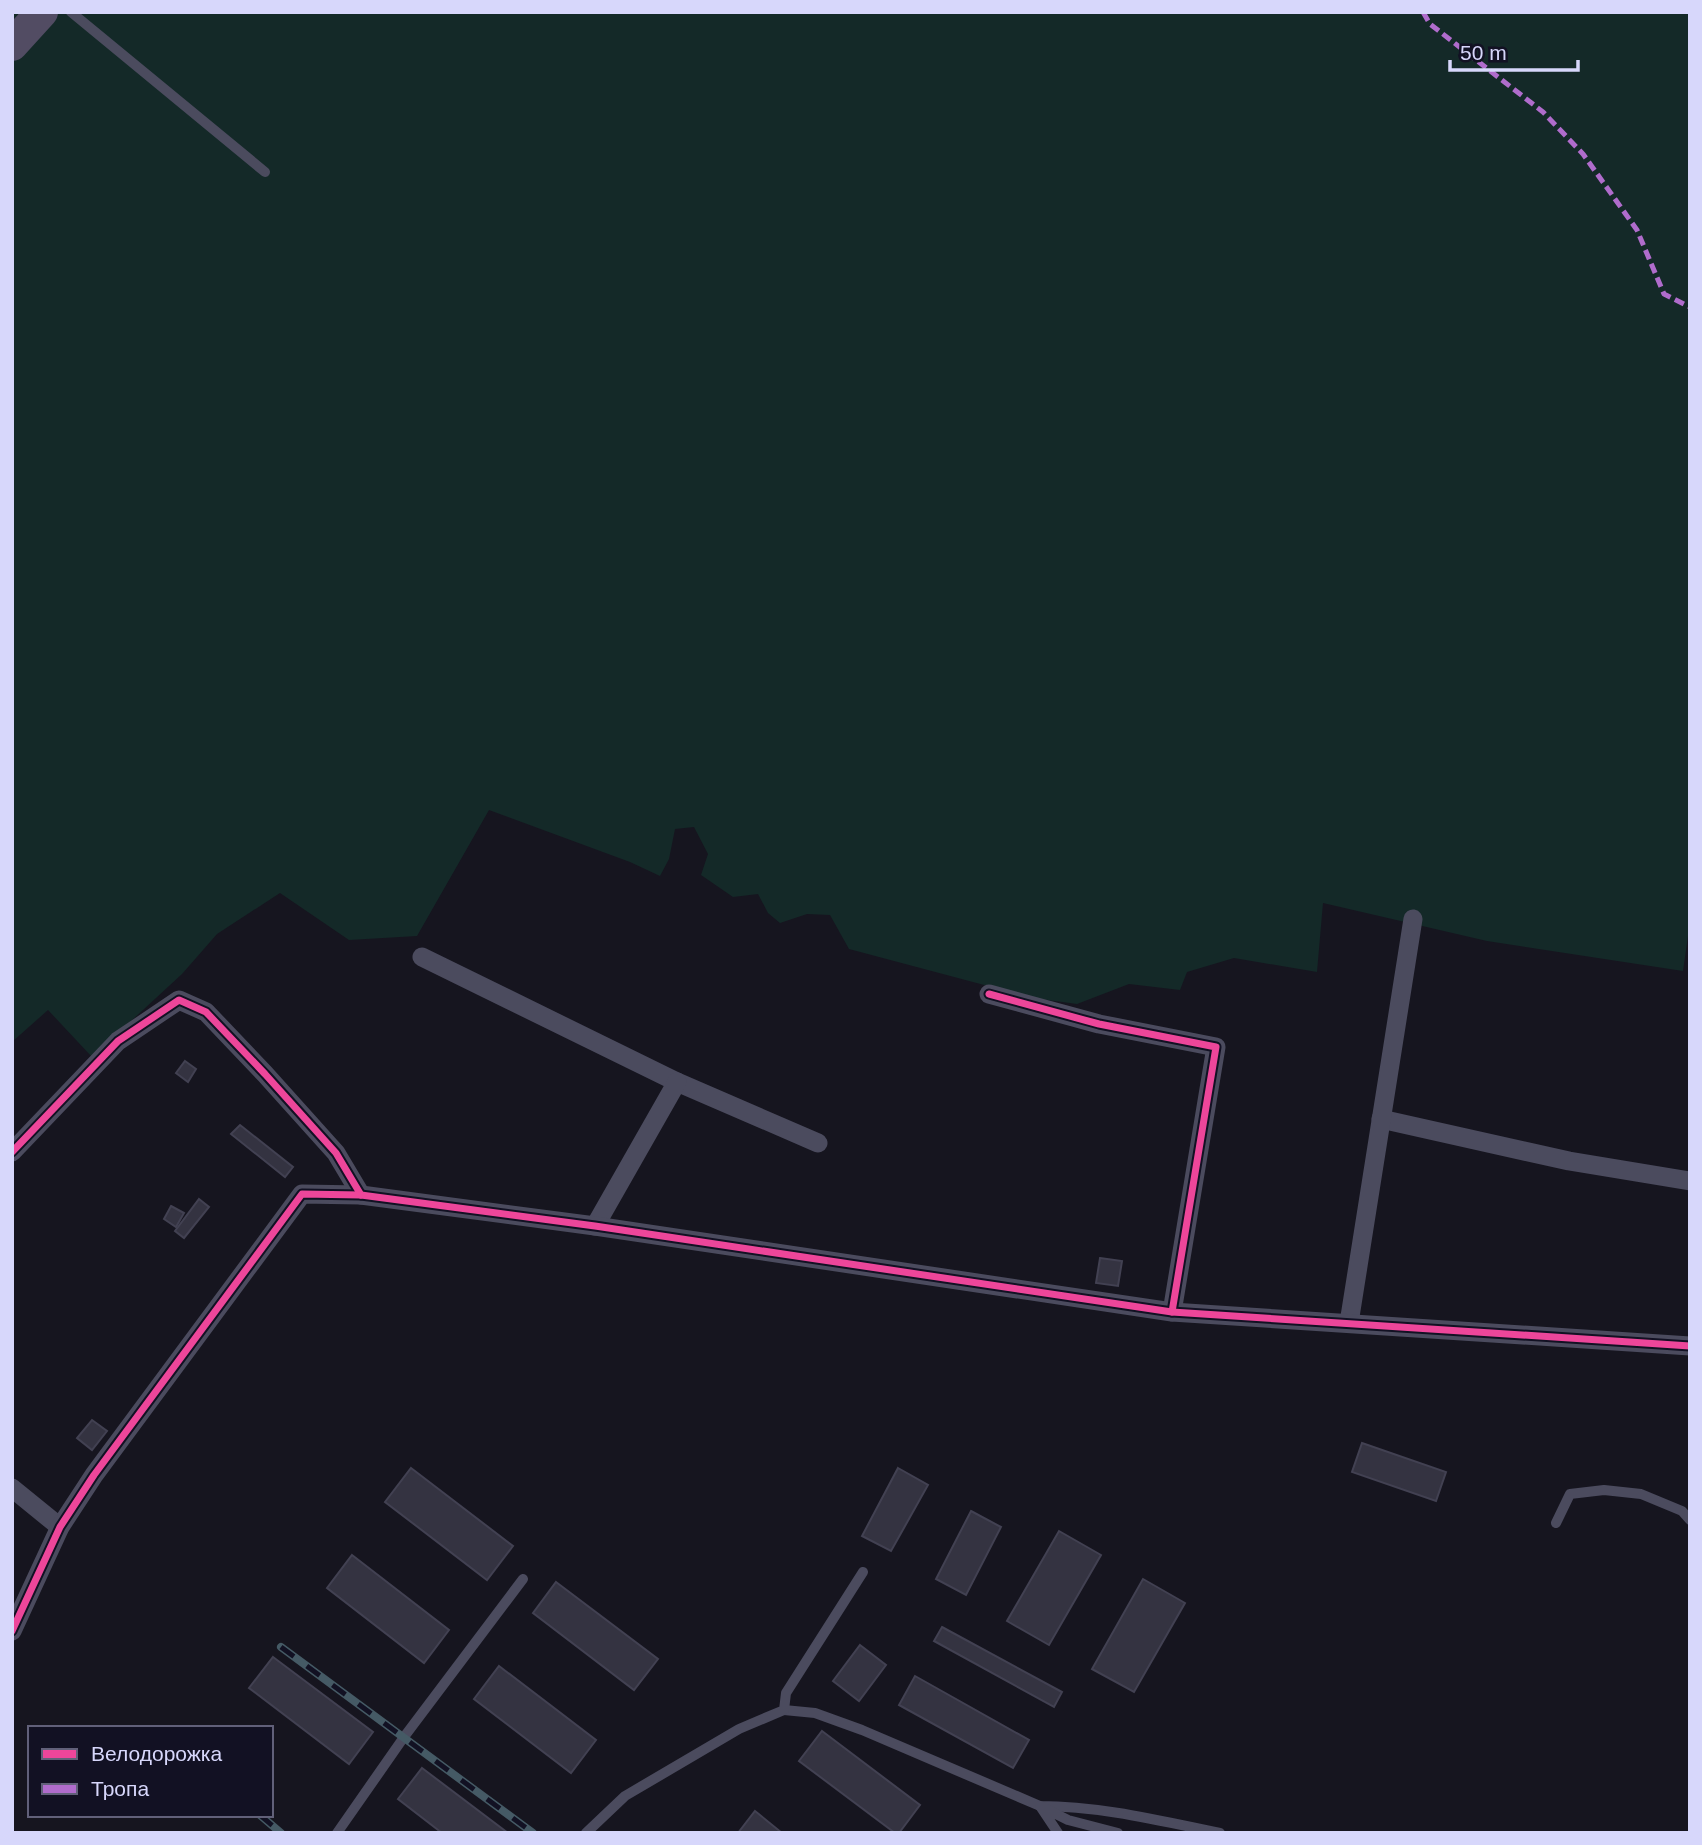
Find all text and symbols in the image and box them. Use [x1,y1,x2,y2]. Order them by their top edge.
scale bar [1450,28,1578,72]
text: 50 m [1460,41,1507,64]
legend [28,1726,273,1817]
text: Велодорожка [91,1742,222,1765]
text: Тропа [91,1777,149,1800]

